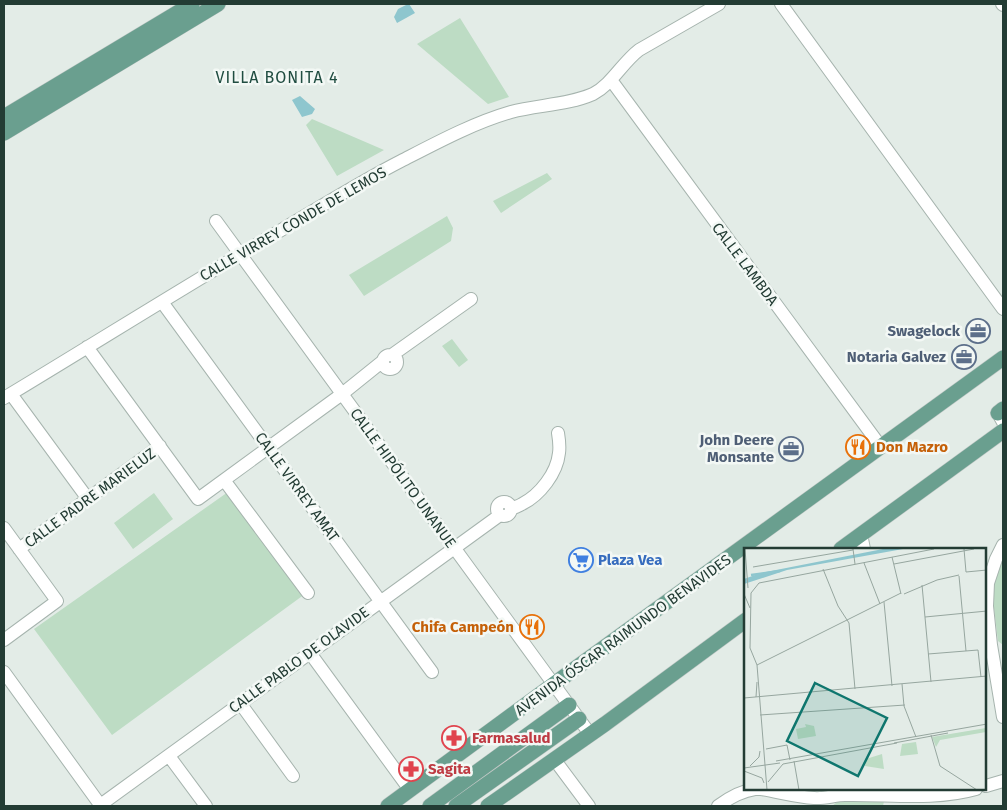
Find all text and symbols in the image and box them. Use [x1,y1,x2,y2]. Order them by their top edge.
district label: VILLA BONITA 4 [216,68,338,87]
street label: CALLE VIRREY CONDE DE LEMOS [196,163,390,285]
street label: CALLE LAMBDA [708,219,782,309]
office icon: Swagelock [965,318,991,344]
place label: Swagelock [888,322,961,340]
office icon: Notaria Galvez [951,344,977,370]
place label: Notaria Galvez [847,348,946,366]
street label: CALLE HIPÓLITO UNANUE [346,405,460,551]
street label: CALLE VIRREY AMAT [251,429,343,545]
place label: John Deere Monsante [698,431,774,466]
restaurant icon: Don Mazro [845,434,871,460]
office icon: John Deere Monsante [778,436,804,462]
place label: Don Mazro [876,438,948,456]
street label: CALLE PADRE MARIELUZ [21,444,159,552]
supermarket icon: Plaza Vea [568,547,594,573]
inset map [744,548,987,790]
street label: AVENIDA ÓSCAR RAIMUNDO BENAVIDES [512,551,734,719]
place label: Plaza Vea [598,551,662,569]
street label: CALLE PABLO DE OLAVIDE [225,603,373,717]
restaurant icon: Chifa Campeón [519,614,545,640]
place label: Chifa Campeón [412,618,514,636]
pharmacy icon: Farmasalud [441,725,467,751]
place label: Farmasalud [472,729,551,747]
pharmacy icon: Sagita [398,756,424,782]
place label: Sagita [428,760,471,778]

